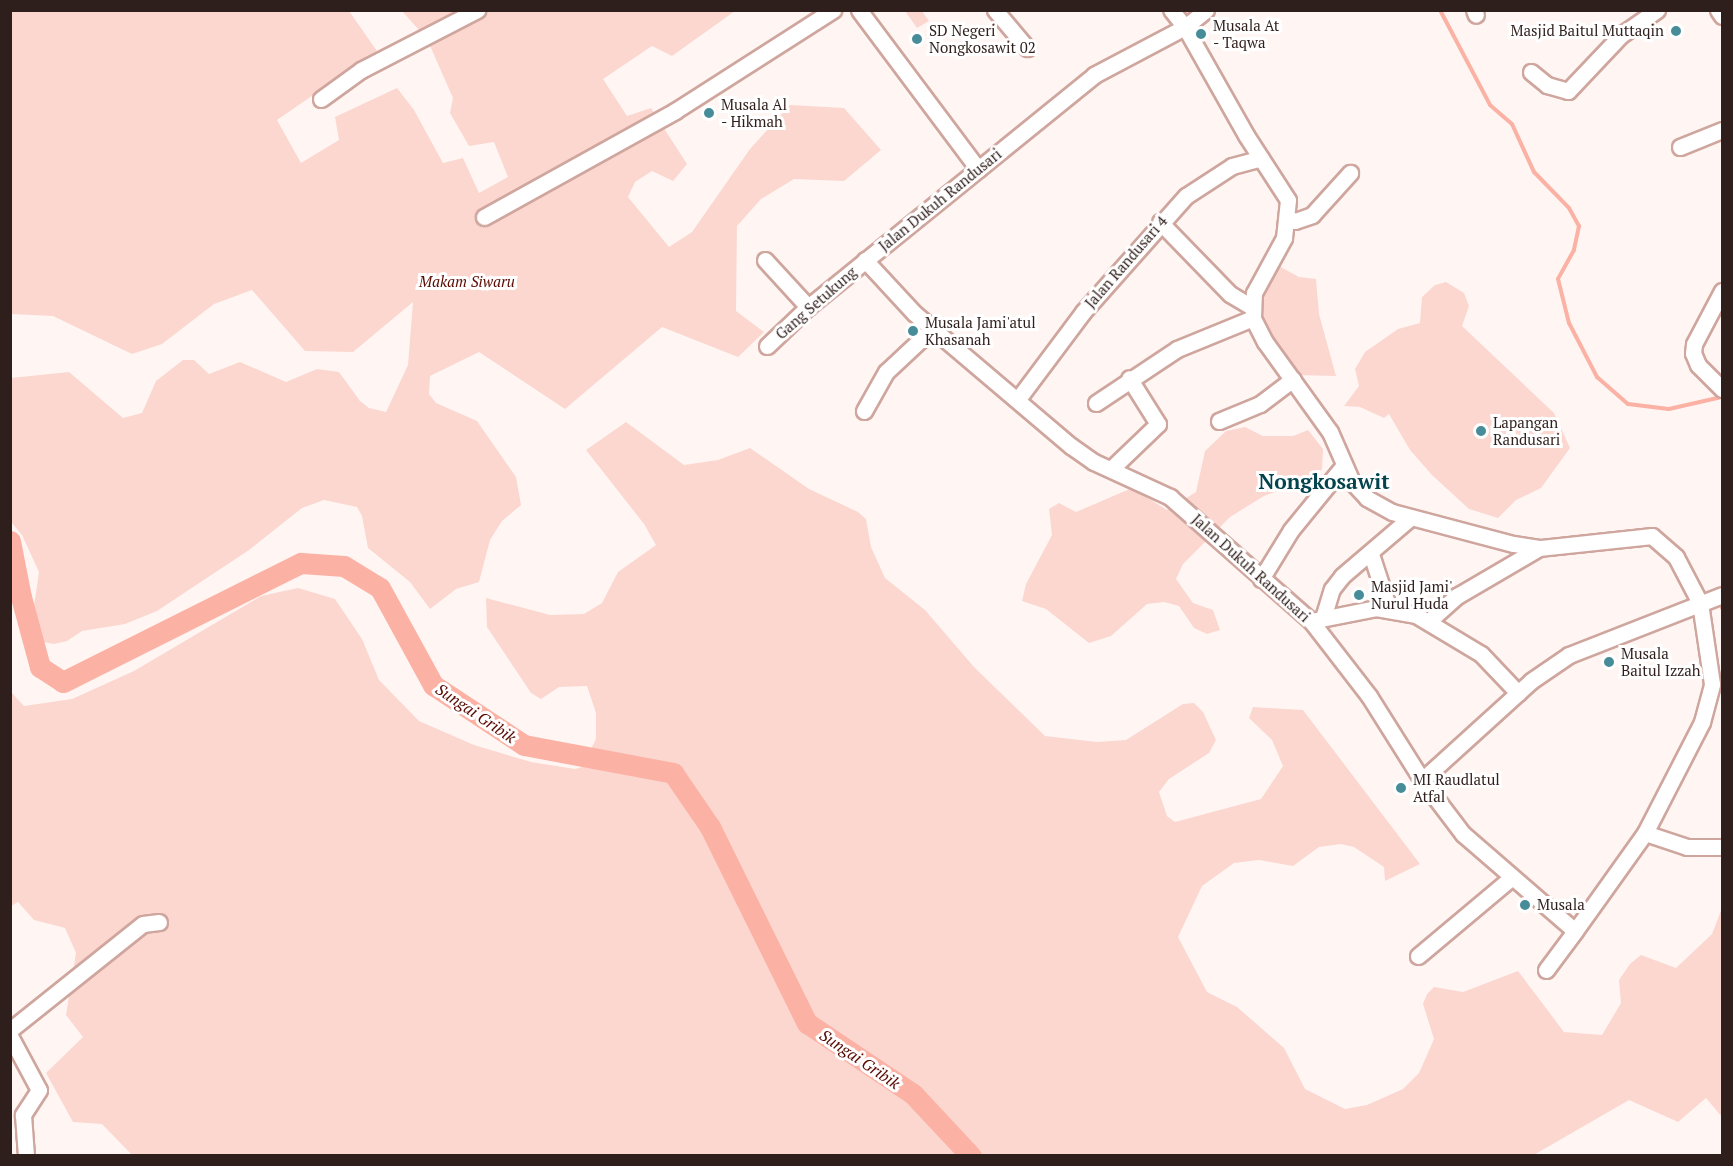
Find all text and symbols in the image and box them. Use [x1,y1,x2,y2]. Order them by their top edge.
place label: Musala At - Taqwa [1213,16,1280,51]
place label: SD Negeri Nongkosawit 02 [929,21,1036,56]
place label: Masjid Baitul Muttaqin [1511,22,1664,40]
marker: Masjid Baitul Muttaqin [1669,24,1683,38]
marker: Musala At - Taqwa [1194,27,1208,41]
marker: SD Negeri Nongkosawit 02 [910,32,924,46]
place label: Musala Al - Hikmah [721,95,787,130]
marker: Musala Al - Hikmah [702,106,716,120]
street label: Jalan Dukuh Randusari [875,145,1005,255]
street label: Jalan Randusari 4 [1081,212,1171,312]
street label: Gang Setukung [772,263,860,343]
park label: Makam Siwaru [419,273,515,291]
place label: Musala Jami'atul Khasanah [925,313,1036,348]
marker: Musala Jami'atul Khasanah [906,324,920,338]
place label: Lapangan Randusari [1493,413,1560,448]
marker: Lapangan Randusari [1474,424,1488,438]
district label: Nongkosawit [1258,468,1390,494]
street label: Jalan Dukuh Randusari [1188,510,1314,626]
place label: Masjid Jami' Nurul Huda [1371,577,1452,612]
marker: Masjid Jami' Nurul Huda [1352,588,1366,602]
place label: Musala Baitul Izzah [1621,644,1701,679]
marker: Musala Baitul Izzah [1602,655,1616,669]
water label: Sungai Gribik [432,679,520,747]
place label: MI Raudlatul Atfal [1413,770,1500,805]
marker: MI Raudlatul Atfal [1394,781,1408,795]
place label: Musala [1537,896,1585,914]
marker: Musala [1518,898,1532,912]
water label: Sungai Gribik [816,1025,904,1093]

